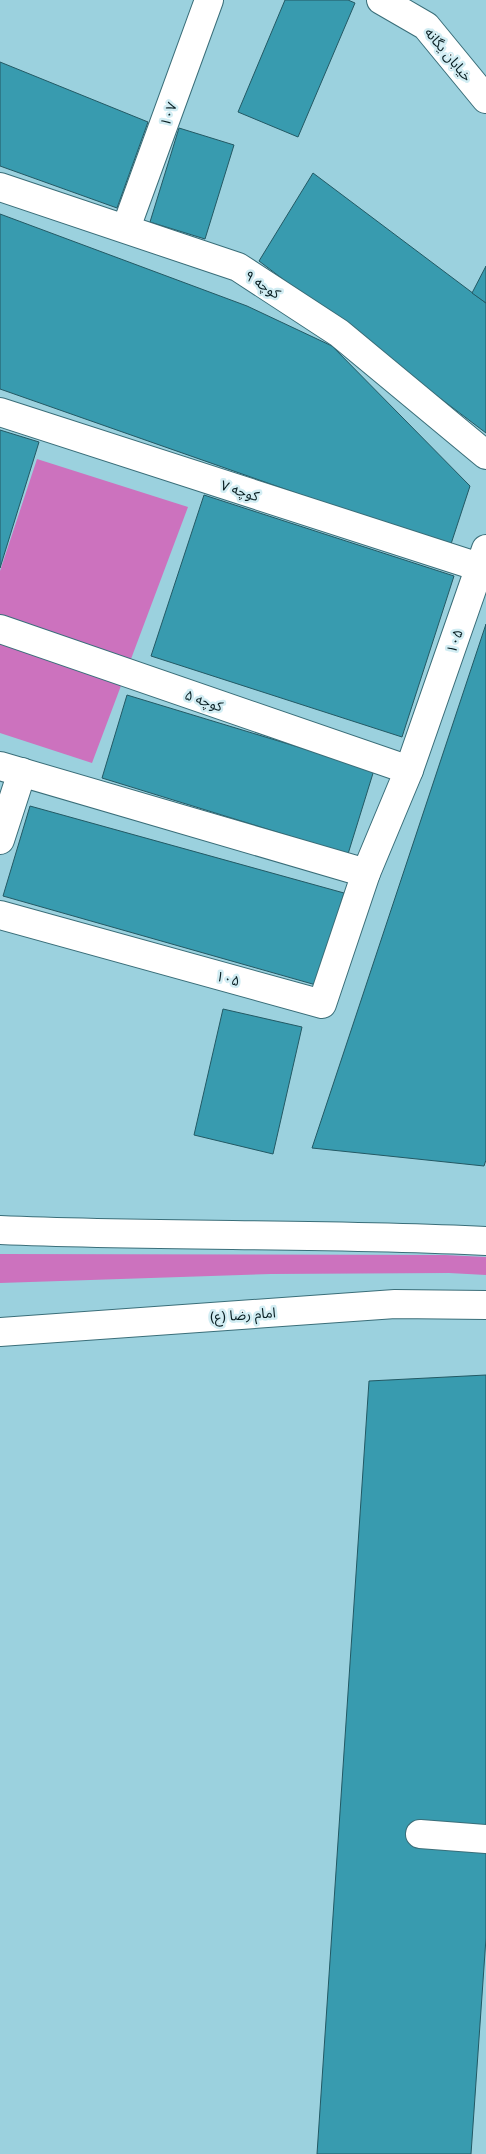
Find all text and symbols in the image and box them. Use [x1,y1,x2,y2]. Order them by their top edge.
street label: خیابان یگانه [421,23,477,85]
street label: ۱۰۷ [155,99,181,129]
street label: کوچه ۹ [241,265,285,304]
street label: کوچه ۷ [218,475,262,506]
street label: ۱۰۵ [441,627,467,655]
street label: کوچه ۵ [182,685,226,716]
street label: ۱۰۵ [214,966,242,990]
street label: امام رضا (ع) [210,1302,277,1328]

